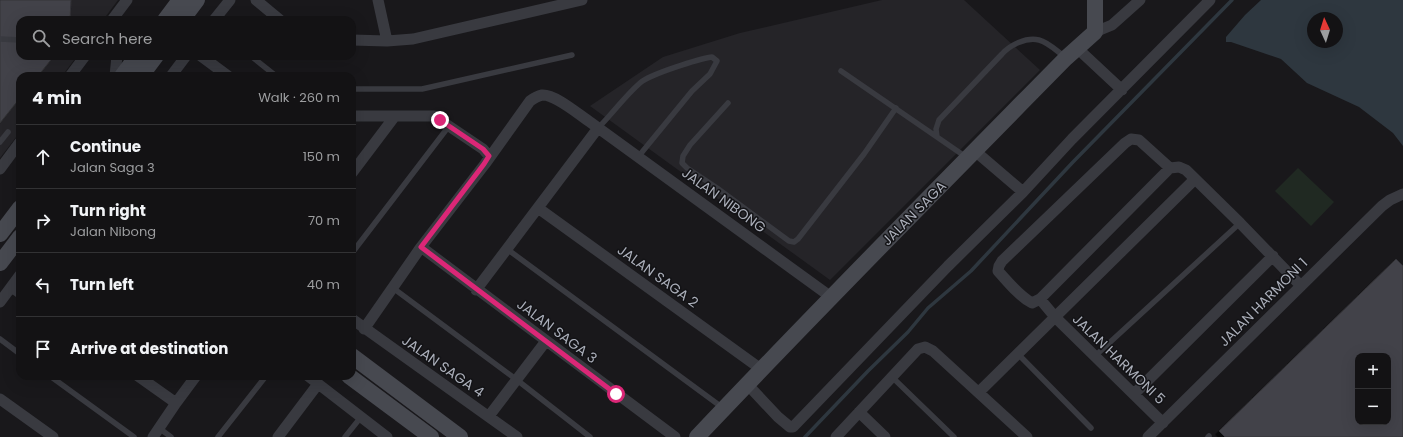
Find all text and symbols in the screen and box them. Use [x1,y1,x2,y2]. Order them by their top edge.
north arrow [1307,12,1343,48]
search box [16,16,356,60]
icon: search [30,27,52,49]
text: Search here [62,28,152,49]
text: 4 min [32,86,82,110]
text: Walk · 260 m [258,88,340,107]
route end [431,111,449,129]
text: Continue [70,136,141,157]
icon: ahead [32,146,54,168]
text: 150 m [303,147,340,166]
text: Jalan Saga 3 [70,158,155,177]
street label: JALAN NIBONG [678,163,770,237]
street label: JALAN SAGA [877,176,951,250]
text: Turn right [70,200,146,221]
icon: right [32,210,54,232]
text: 70 m [308,211,340,230]
text: Jalan Nibong [70,222,156,241]
street label: JALAN SAGA 2 [613,240,703,312]
street label: JALAN HARMONI 1 [1214,253,1312,351]
icon: left [32,274,54,296]
text: Turn left [70,274,134,295]
text: 40 m [307,275,340,294]
street label: JALAN SAGA 3 [513,294,601,368]
street label: JALAN HARMONI 5 [1068,309,1170,409]
street label: JALAN SAGA 4 [398,330,488,402]
icon: arrive [32,338,54,360]
text: Arrive at destination [70,338,228,359]
map controls [1355,353,1391,425]
button: + [1355,353,1391,389]
route start [607,385,625,403]
button: − [1355,389,1391,425]

